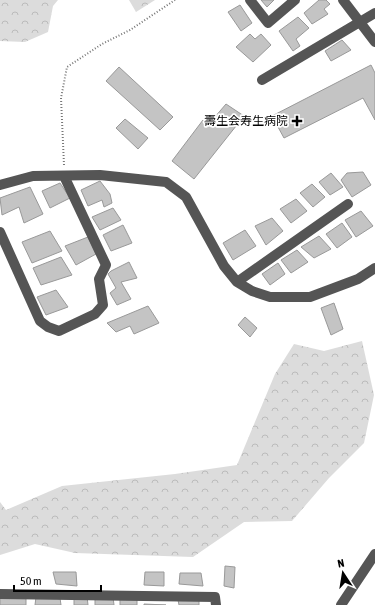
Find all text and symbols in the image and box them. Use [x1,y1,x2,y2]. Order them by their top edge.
place label: 壽生会寿生病院 [204,114,288,128]
marker: 壽生会寿生病院 [291,115,303,127]
north arrow [323,553,363,593]
text: N [336,557,345,570]
scale bar [14,567,101,593]
text: 50 m [20,574,42,588]

